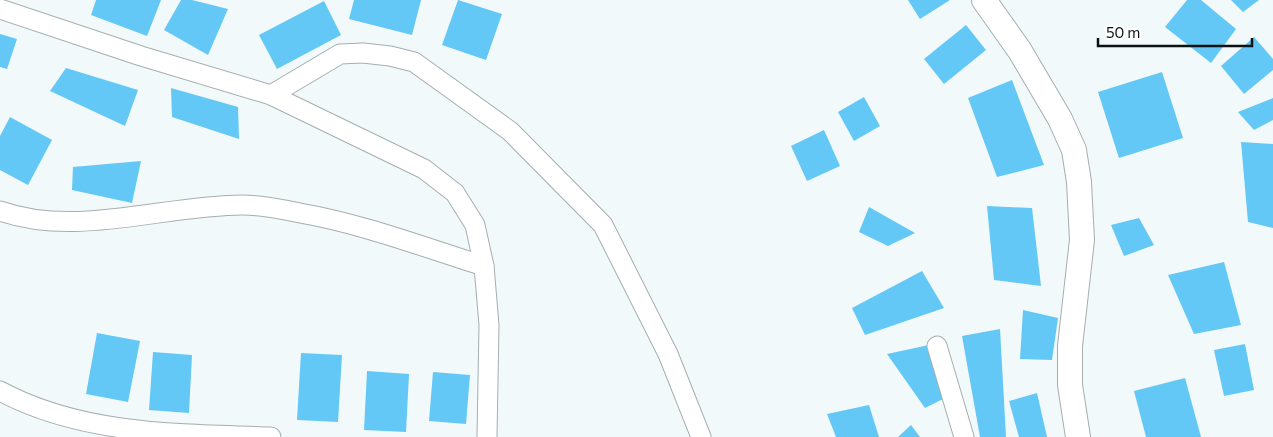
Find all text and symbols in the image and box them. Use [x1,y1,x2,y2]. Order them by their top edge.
scale bar [1098,15,1252,47]
text: 50 m [1106,23,1140,41]

